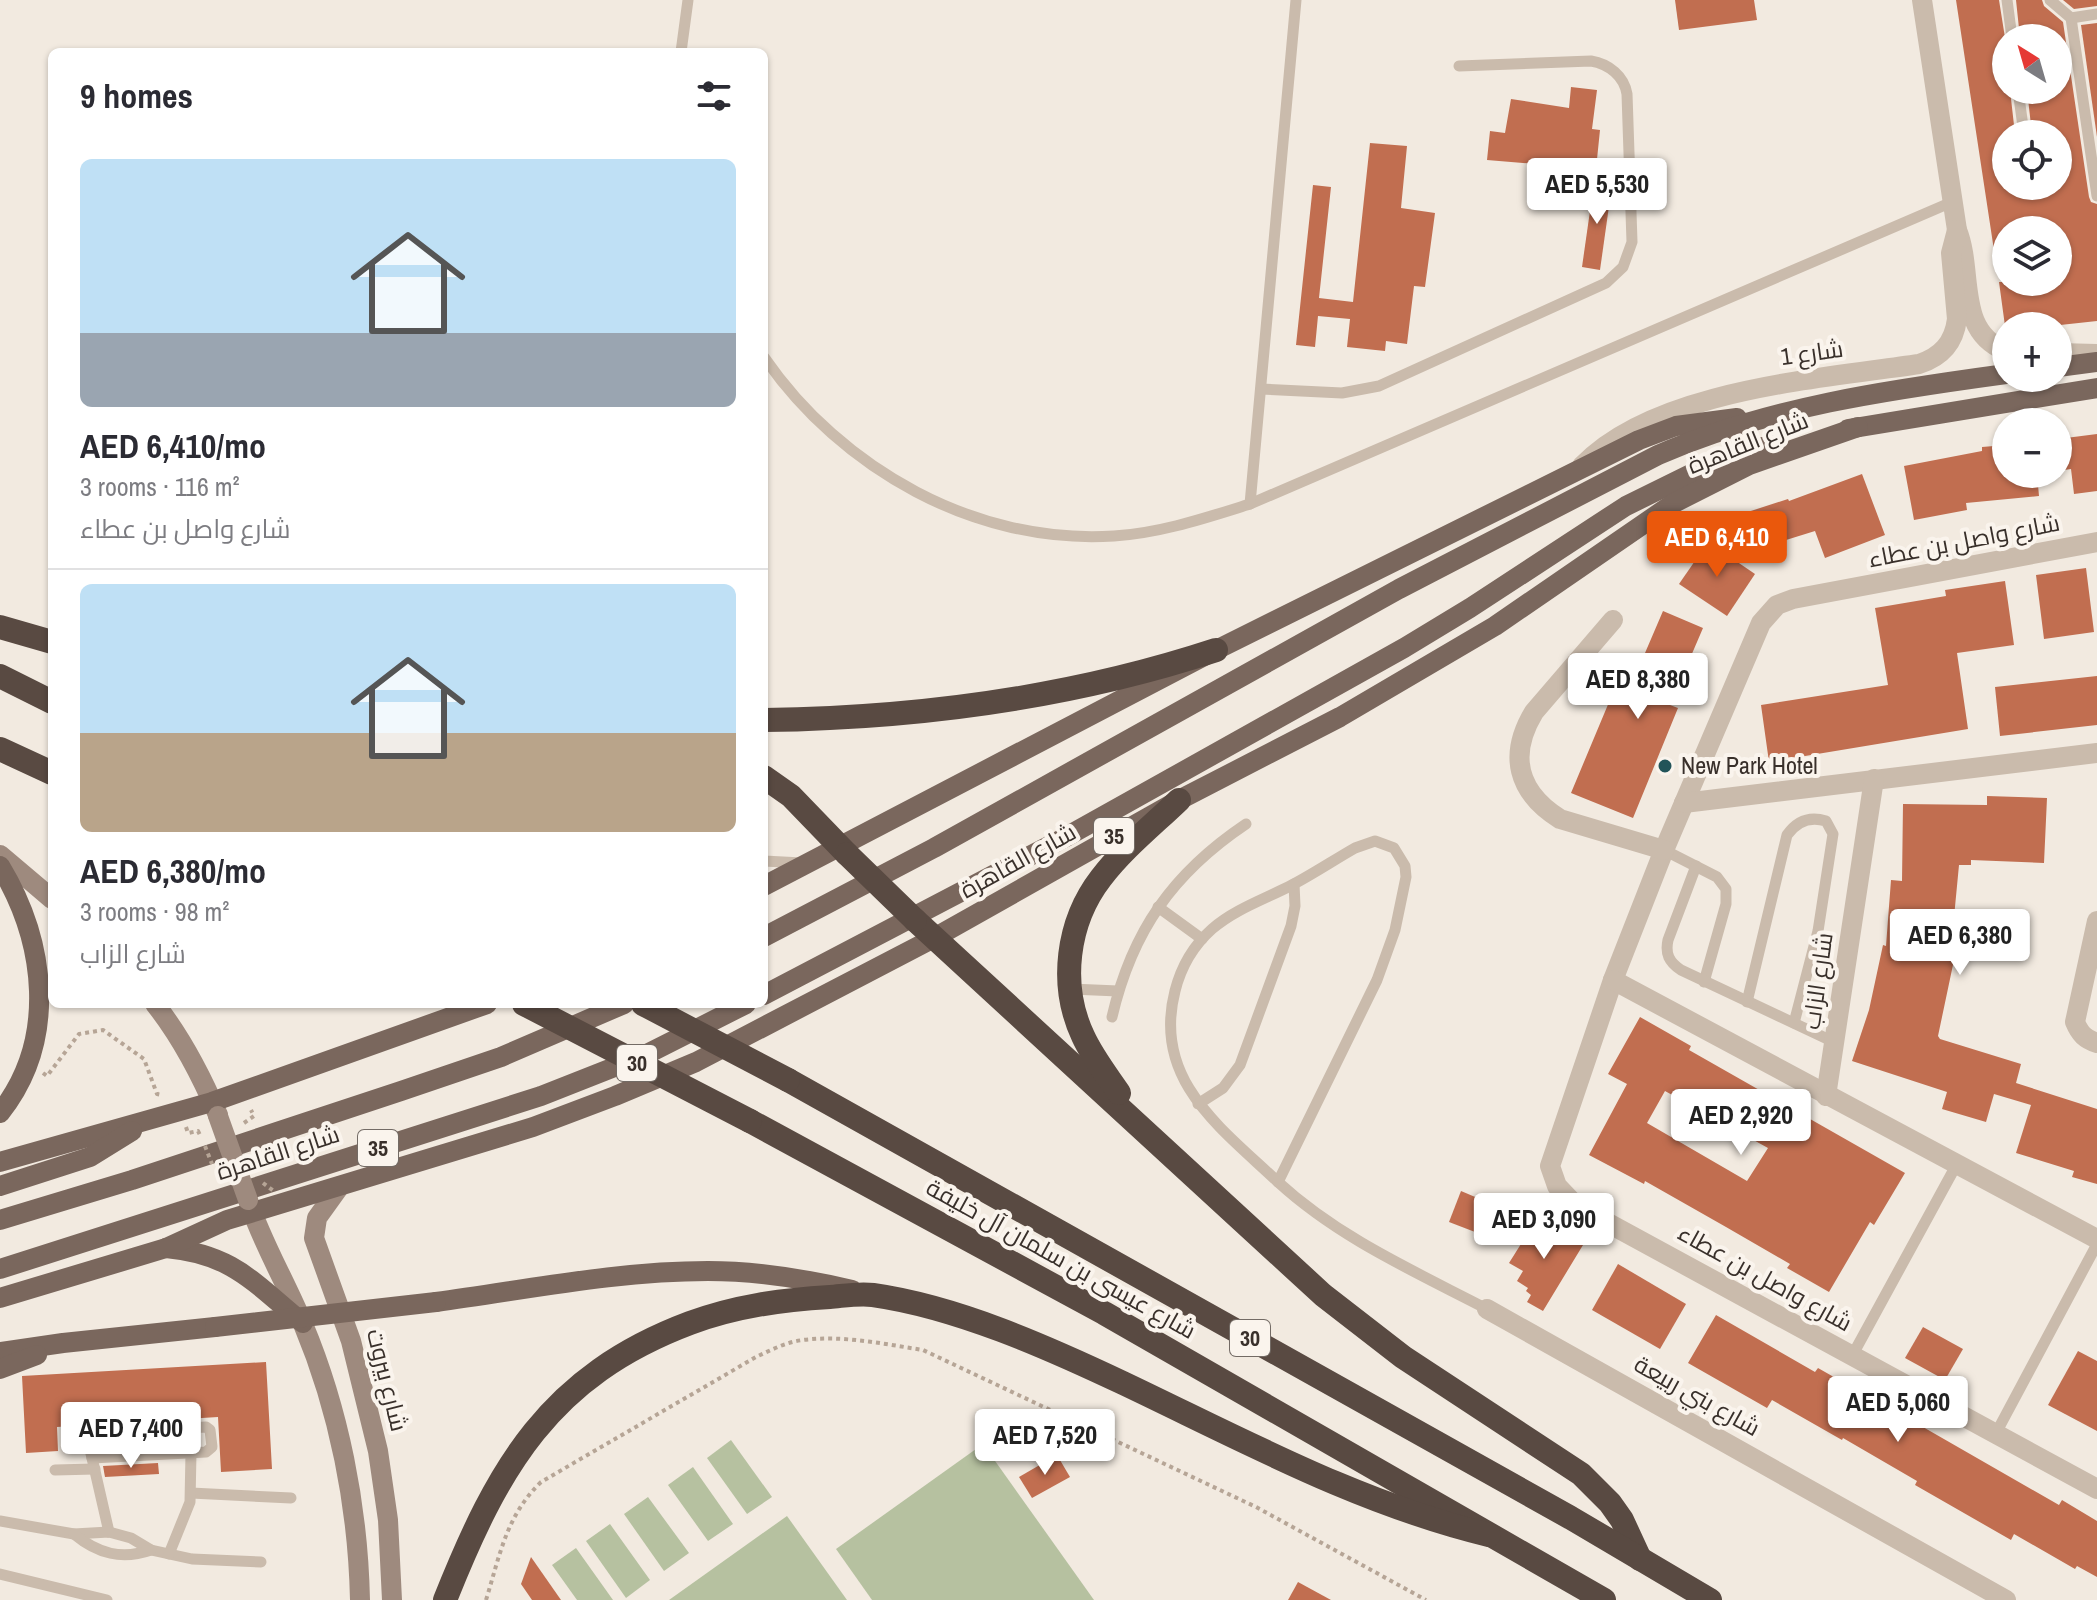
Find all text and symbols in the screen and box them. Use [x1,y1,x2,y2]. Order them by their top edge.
north arrow [1992,24,2072,104]
map controls [1992,24,2072,488]
text: 9 homes [80,73,193,119]
icon: filters [692,74,736,118]
button: locate [1992,120,2072,200]
pin: AED 5,530 [1505,158,1689,226]
text: AED 5,530 [1545,166,1649,201]
icon: home [336,211,480,355]
button: layers [1992,216,2072,296]
button: + [1992,312,2072,392]
street label: شارع 1 [1778,332,1845,373]
street label: شارع القاهرة [1682,403,1813,482]
button: − [1992,408,2072,488]
text: AED 6,410/mo [80,423,266,469]
text: 3 rooms · 116 m² [80,469,240,504]
street label: شارع واصل بن عطاء [1865,506,2062,575]
text: شارع واصل بن عطاء [80,511,291,546]
pin: AED 6,410 [1625,511,1809,579]
text: AED 6,410 [1665,519,1769,554]
icon: home [336,636,480,780]
pin: AED 8,380 [1546,653,1730,721]
text: AED 8,380 [1586,661,1690,696]
place label: New Park Hotel [1681,749,1818,781]
marker: New Park Hotel [1656,757,1674,775]
street label: شارع القاهرة [954,815,1082,906]
road number: 35 [1094,818,1134,854]
text: AED 6,380/mo [80,848,266,894]
text: 3 rooms · 98 m² [80,894,229,929]
pin: AED 6,380 [1868,909,2052,977]
text: AED 6,380 [1908,917,2012,952]
street label: شارع الزاب [1794,930,1841,1032]
text: شارع الزاب [80,936,186,971]
road number: 30 [617,1045,657,1081]
pin: AED 2,920 [1649,1089,1833,1157]
text: AED 2,920 [1689,1097,1793,1132]
street label: شارع القاهرة [212,1117,344,1188]
road number: 35 [358,1130,398,1166]
street label: شارع عيسى بن سلمان آل خليفة [920,1171,1202,1347]
pin: AED 3,090 [1452,1193,1636,1261]
text: AED 3,090 [1492,1201,1596,1236]
street label: شارع واصل بن عطاء [1672,1216,1858,1339]
road number: 30 [1230,1320,1270,1356]
street label: شارع بيروت [359,1325,416,1435]
street label: شارع بني ربيعة [1627,1347,1766,1446]
pin: AED 5,060 [1806,1376,1990,1444]
text: AED 5,060 [1846,1384,1950,1419]
pin: AED 7,400 [39,1402,223,1470]
pin: AED 7,520 [953,1409,1137,1477]
text: AED 7,400 [79,1410,183,1445]
text: AED 7,520 [993,1417,1097,1452]

